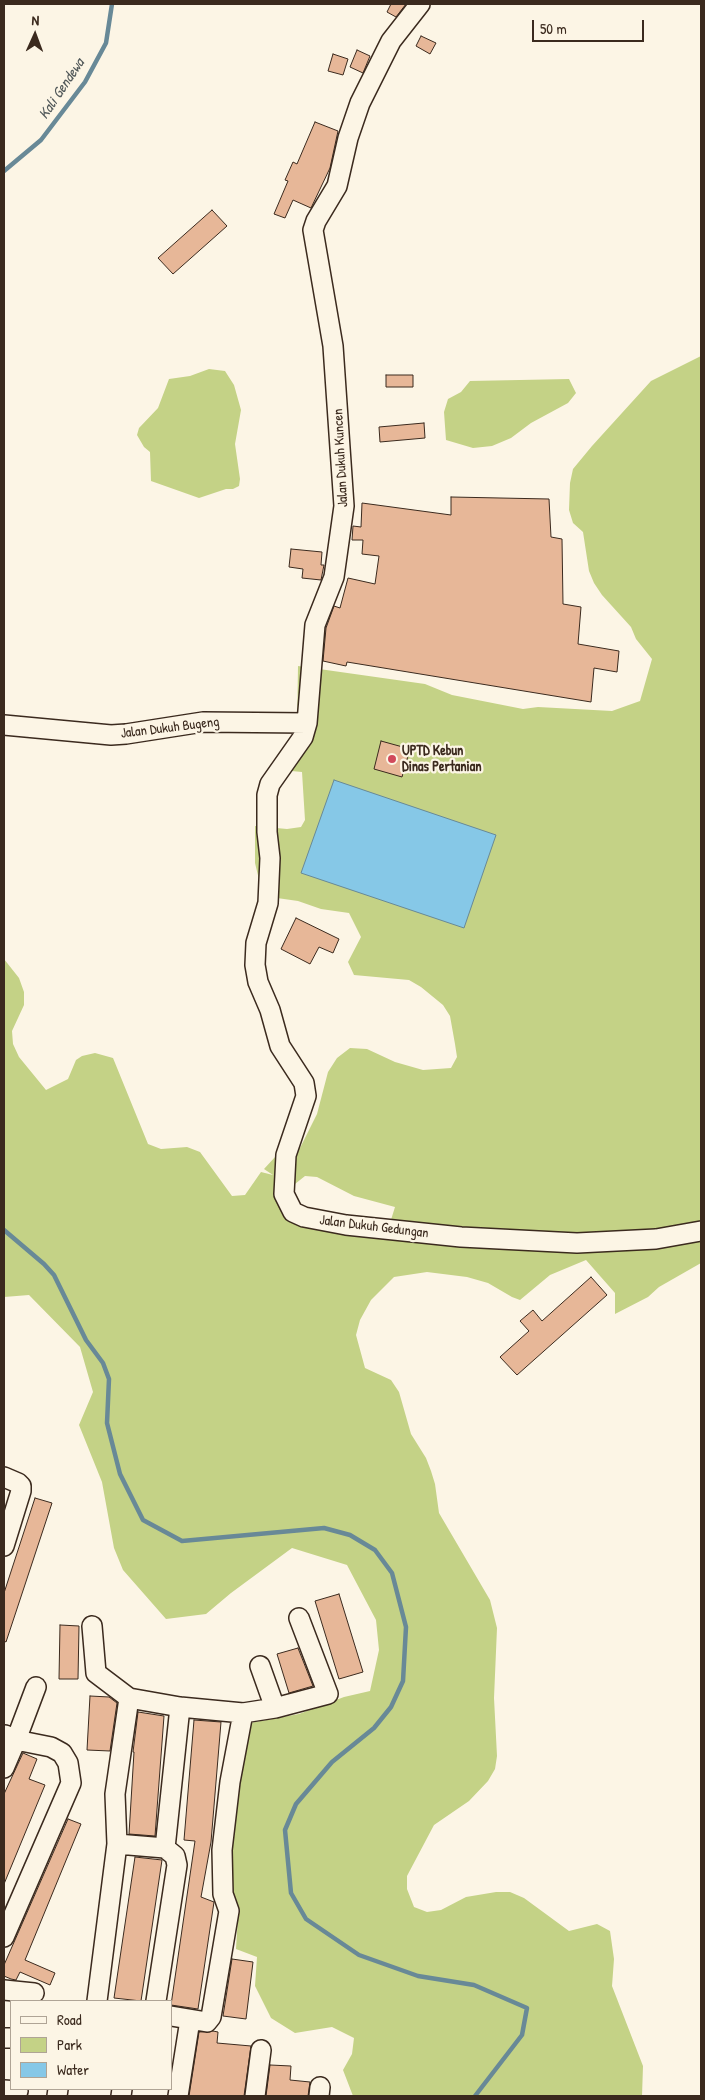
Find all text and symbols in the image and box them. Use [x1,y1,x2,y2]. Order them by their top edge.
north arrow [10,10,60,60]
text: N [31,10,40,29]
scale bar [535,10,648,42]
text: 50 m [540,18,567,39]
water label: Kali Gendewa [35,55,89,123]
street label: Jalan Dukuh Kuncen [330,408,352,508]
street label: Jalan Dukuh Bugeng [120,714,220,742]
place label: UPTD Kebun Dinas Pertanian [402,743,481,776]
marker: UPTD Kebun Dinas Pertanian [386,753,398,765]
street label: Jalan Dukuh Gedungan [318,1212,430,1242]
legend [10,2000,172,2090]
text: Road [57,2009,82,2030]
text: Park [57,2034,82,2055]
text: Water [57,2059,89,2080]

